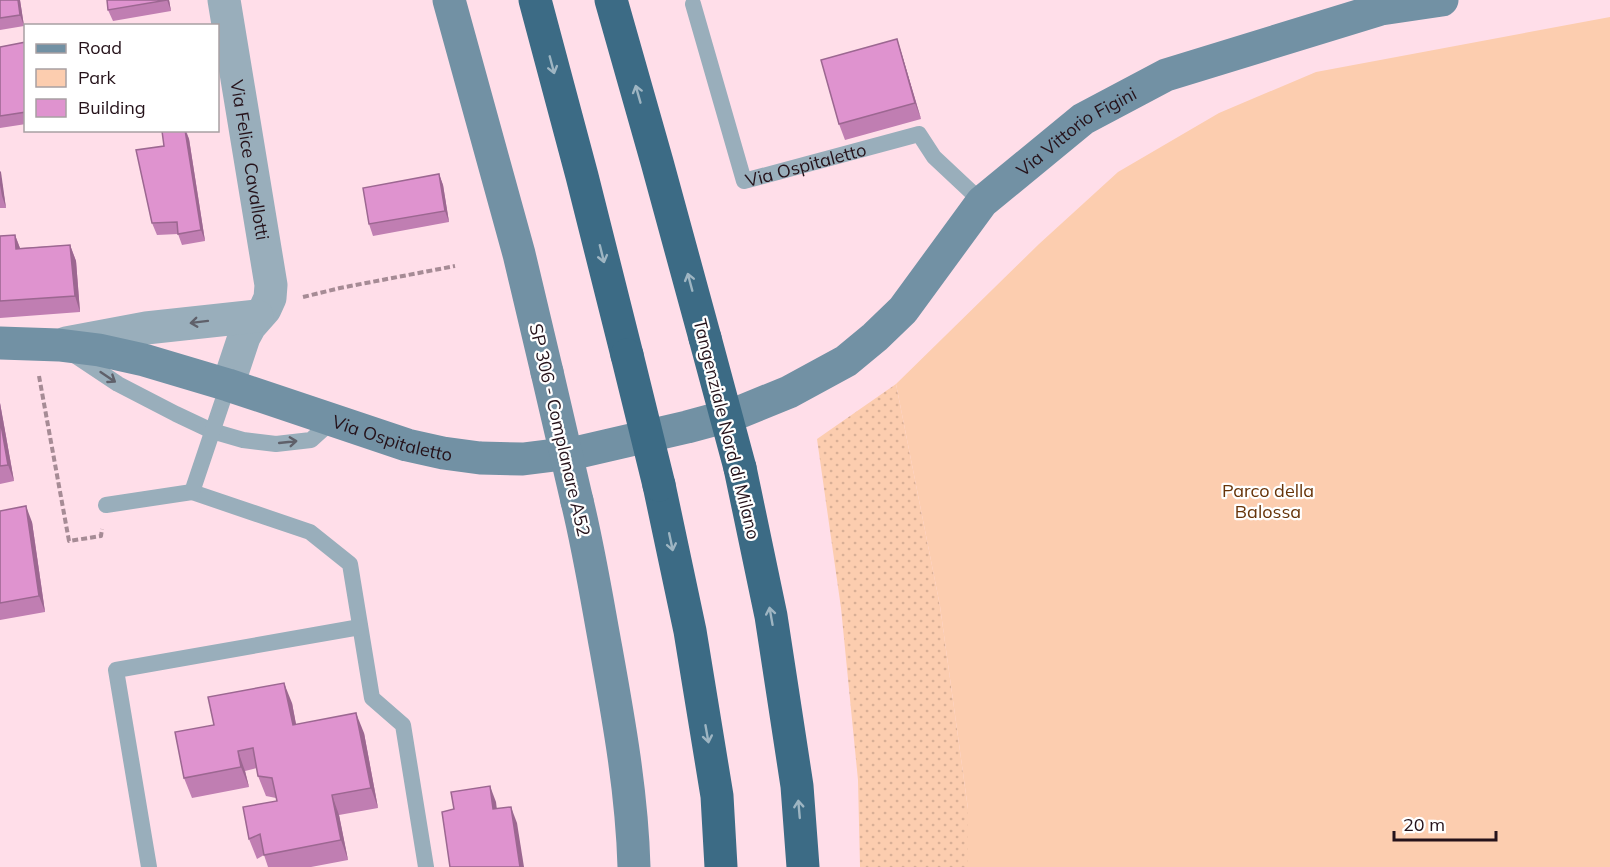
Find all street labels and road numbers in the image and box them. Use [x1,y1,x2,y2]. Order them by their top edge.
street label: Via Felice Cavallotti [226,78,275,242]
street label: Via Vittorio Figini [1011,81,1140,181]
street label: Via Ospitaletto [743,137,869,192]
street label: Tangenziale Nord di Milano [688,316,766,542]
street label: SP 306 - Complanare A52 [524,321,596,539]
street label: Via Ospitaletto [329,409,454,466]

